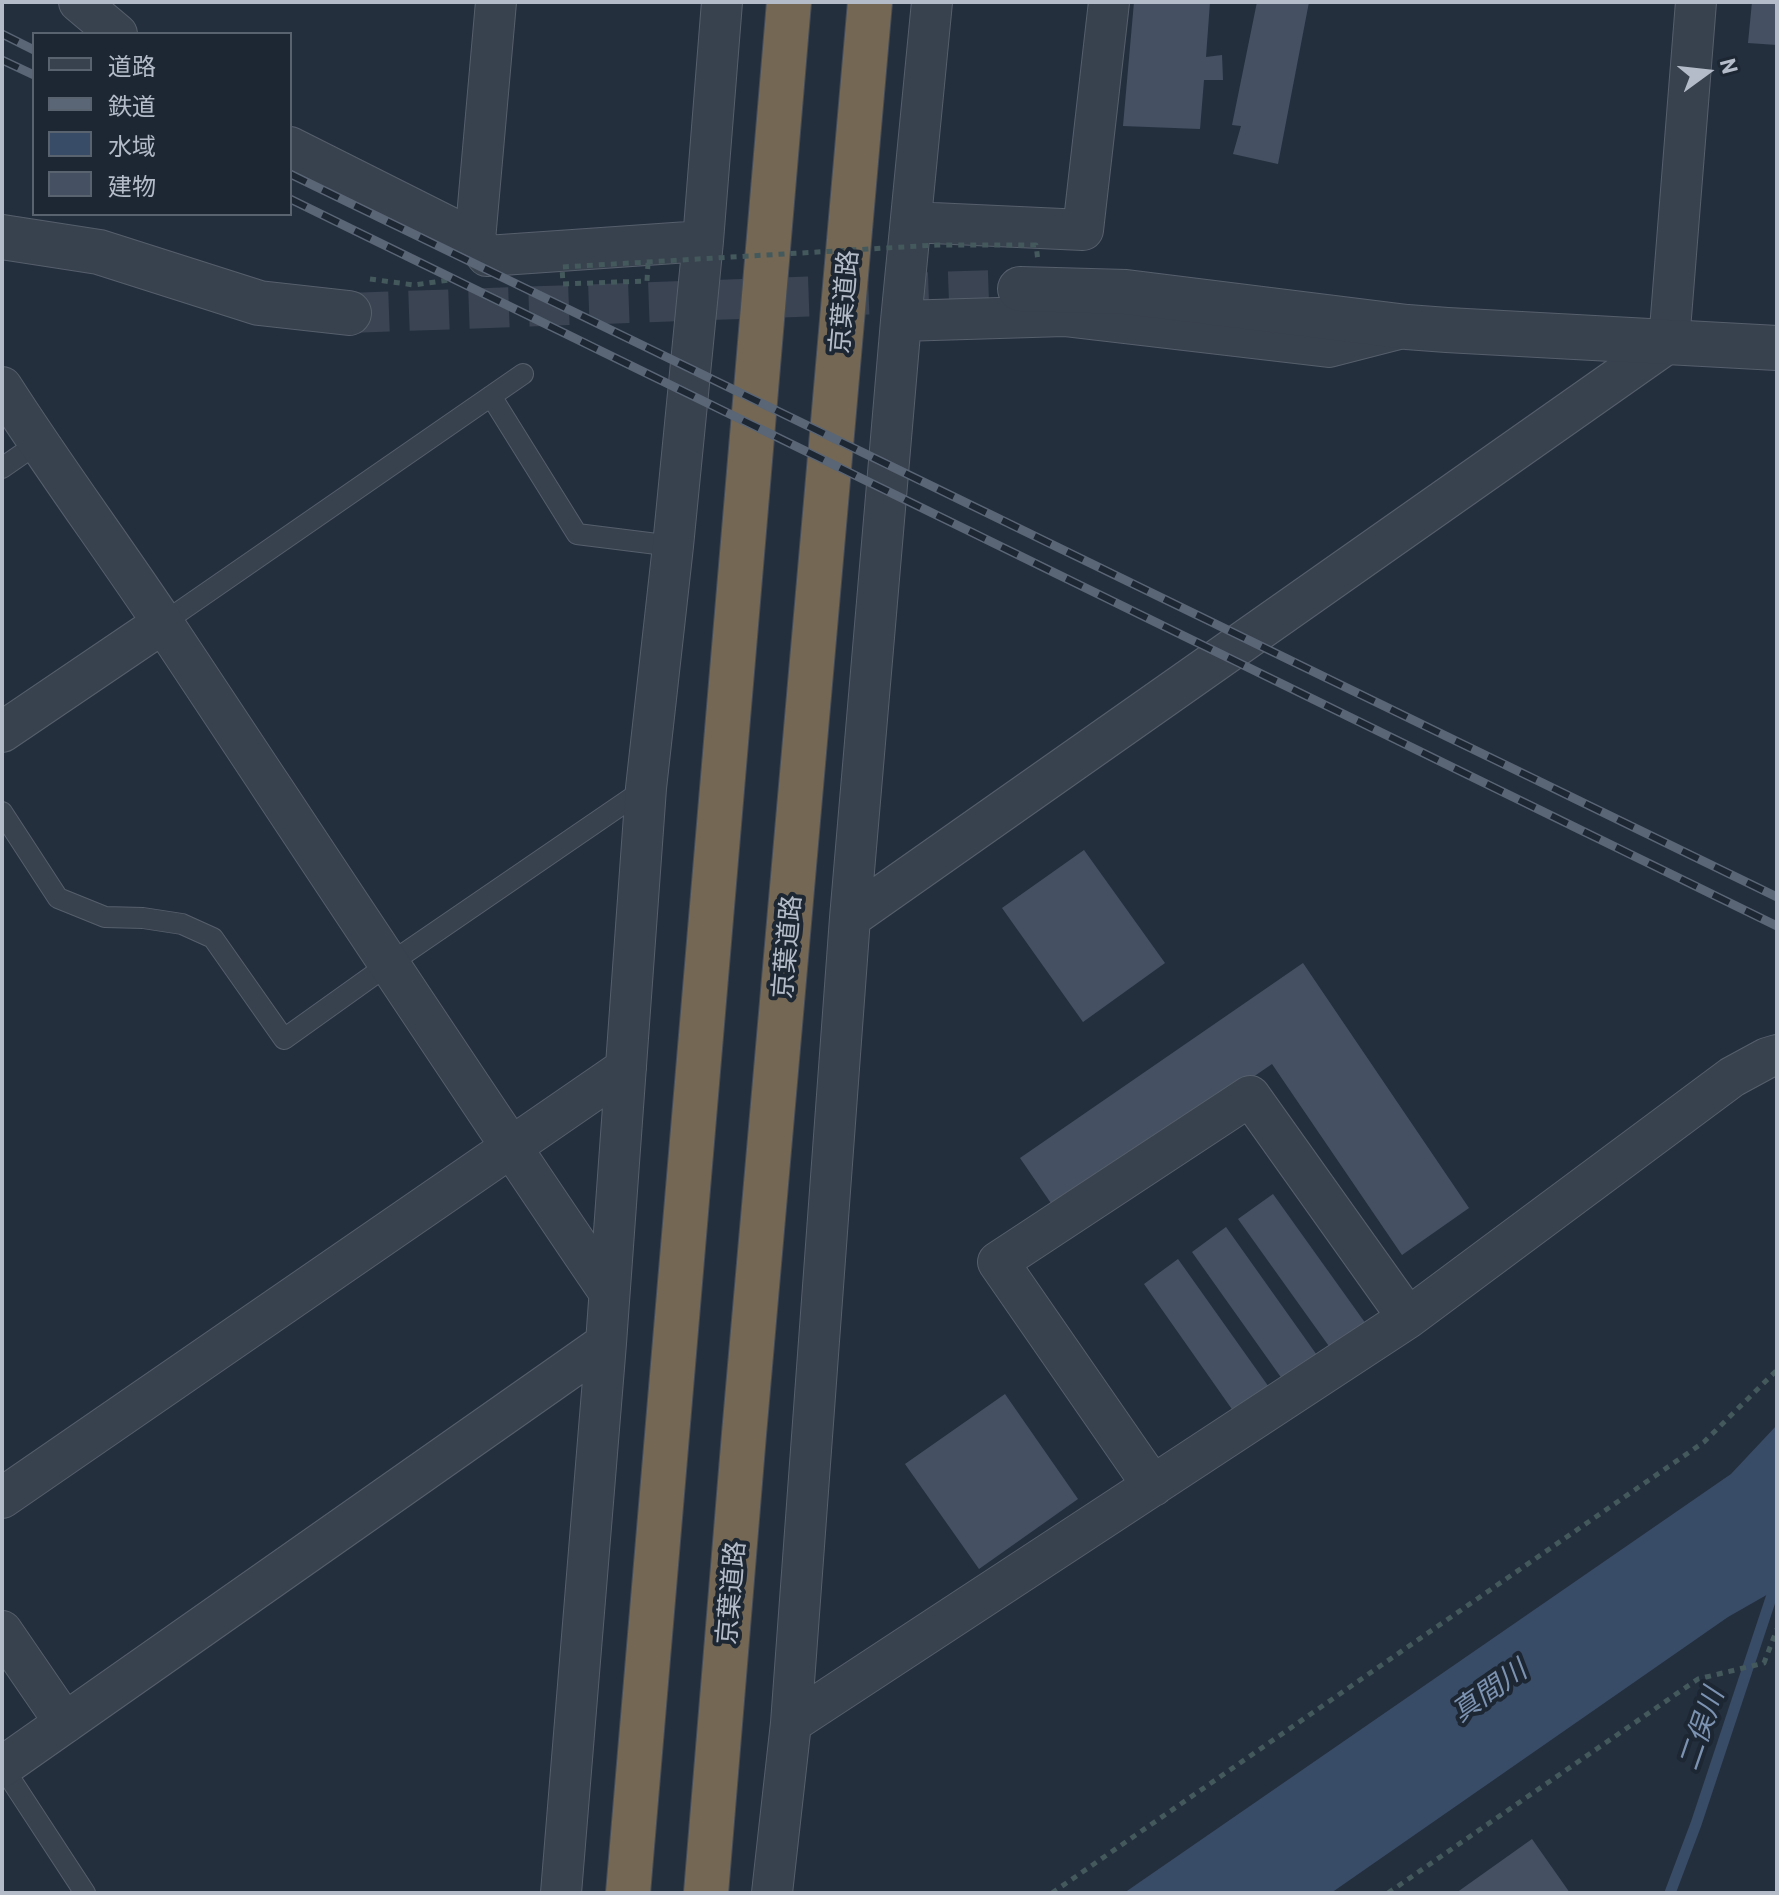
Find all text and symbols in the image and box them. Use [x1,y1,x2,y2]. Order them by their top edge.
legend [32,32,292,216]
north arrow [1667,32,1747,112]
text: 道路 [108,51,156,80]
text: N [1716,55,1745,76]
text: 鉄道 [108,91,156,120]
text: 水域 [108,131,156,160]
text: 建物 [108,171,156,200]
street label: 京葉道路 [824,249,864,355]
street label: 京葉道路 [767,894,807,1000]
street label: 京葉道路 [711,1540,751,1646]
water label: 真間川 [1445,1653,1533,1729]
water label: 二俣川 [1671,1684,1731,1774]

